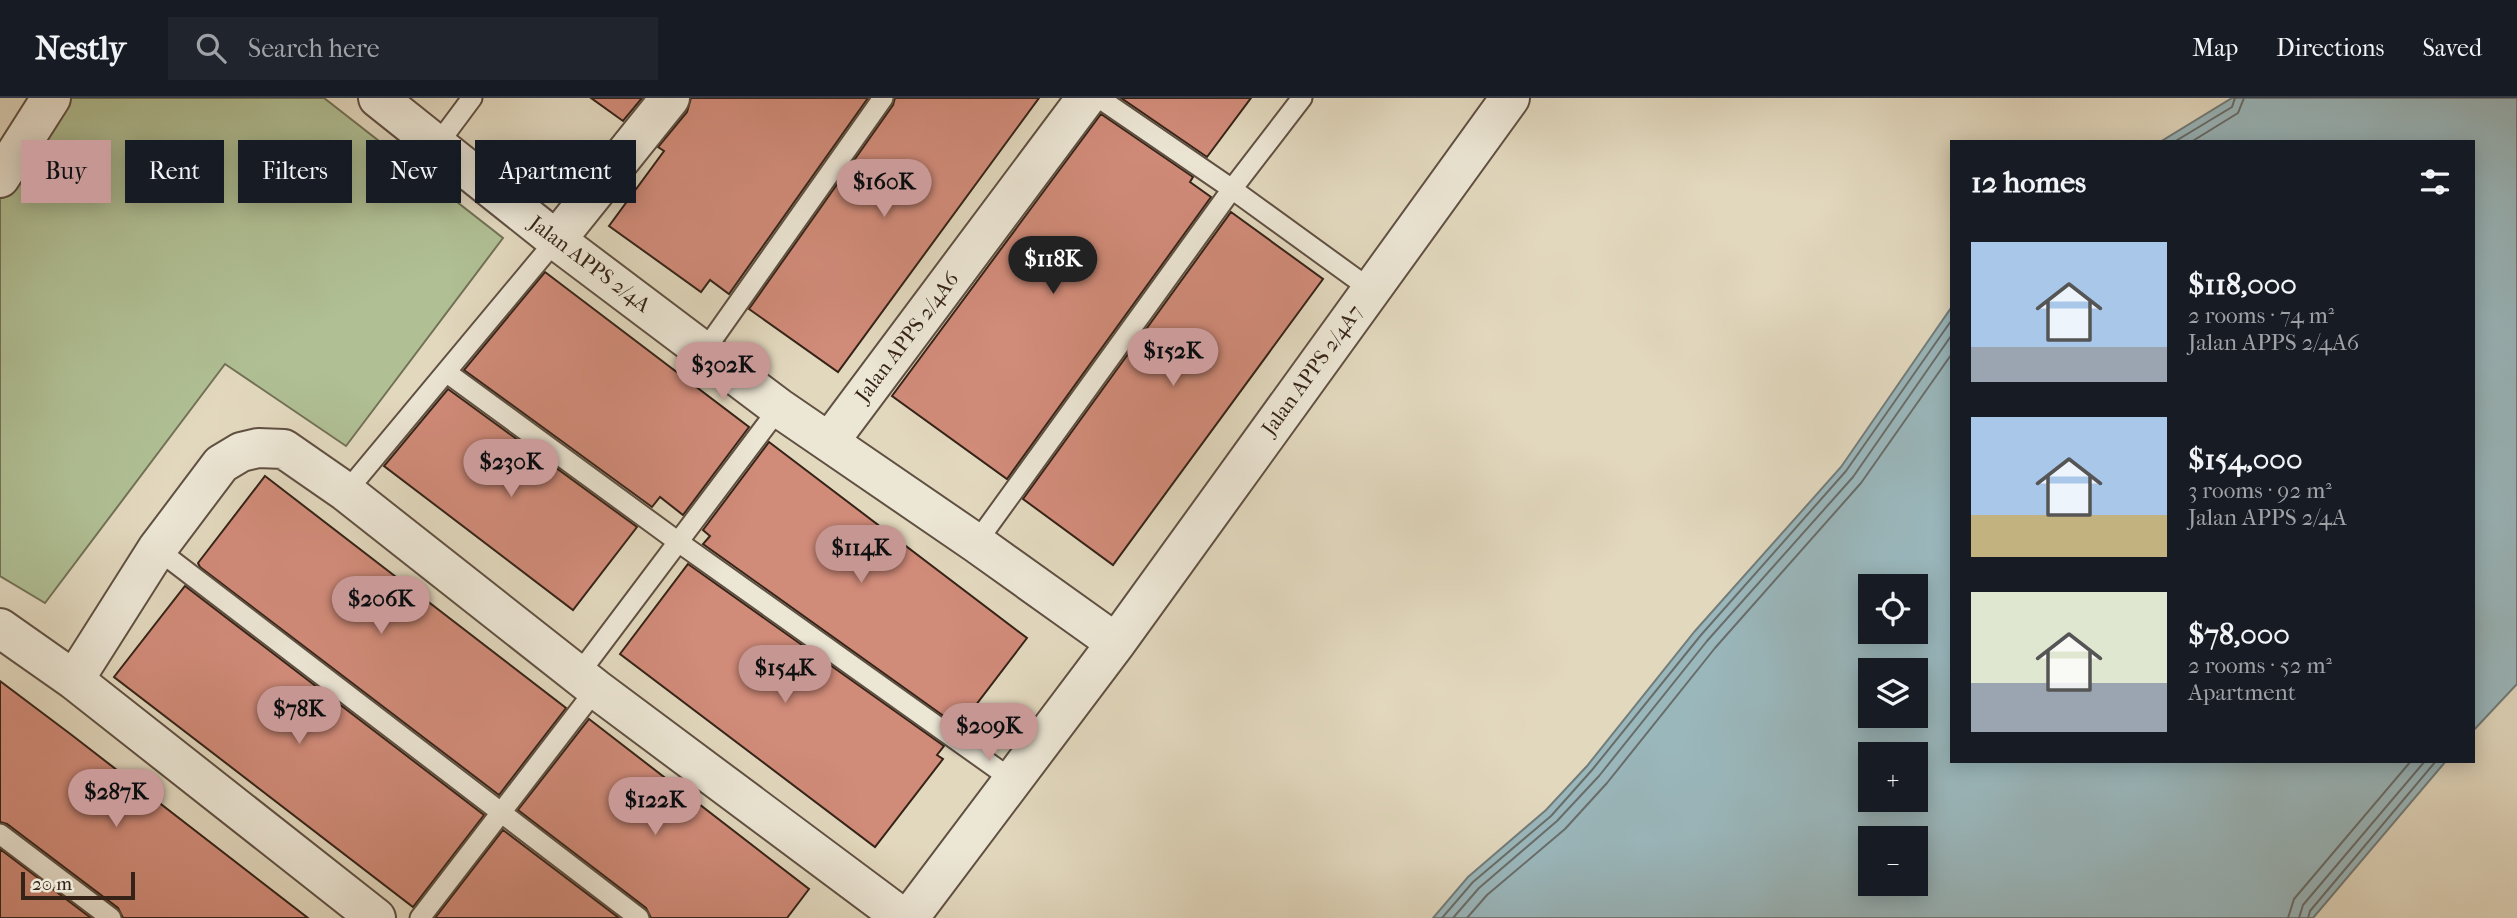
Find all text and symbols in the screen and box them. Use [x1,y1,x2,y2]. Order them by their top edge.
search box [168,17,658,80]
text: Nestly [35,29,126,68]
icon: search [192,29,230,67]
text: Search here [248,33,380,64]
text: Map [2192,34,2238,62]
text: Directions [2276,34,2384,62]
text: Saved [2422,34,2482,62]
chip: Buy [21,140,111,203]
chip: Rent [125,140,224,203]
chip: Filters [238,140,352,203]
chip: New [366,140,461,203]
chip: Apartment [475,140,636,203]
pin: $160K [835,159,933,219]
icon: filters [2416,163,2454,201]
text: 12 homes [1971,165,2086,200]
text: $160K [853,168,915,195]
street label: Jalan APPS 2/4A [523,210,655,317]
pin: $118K [1004,236,1102,296]
text: $118K [1024,245,1082,272]
street label: Jalan APPS 2/4A6 [849,267,964,408]
text: $118,000 [2188,267,2297,302]
icon: home [2027,270,2111,354]
street label: Jalan APPS 2/4A7 [1256,300,1367,441]
text: 2 rooms · 74 m² [2188,302,2334,329]
pin: $152K [1124,328,1222,388]
text: Jalan APPS 2/4A6 [2188,329,2359,356]
text: $152K [1143,337,1203,364]
pin: $302K [674,342,772,402]
text: $302K [691,351,755,378]
pin: $230K [462,440,560,499]
text: $154,000 [2188,442,2302,477]
icon: home [2027,445,2111,529]
text: $230K [479,448,543,475]
text: 3 rooms · 92 m² [2188,477,2332,504]
text: Jalan APPS 2/4A [2188,504,2347,531]
pin: $114K [812,526,910,585]
text: $114K [831,534,891,561]
map controls [1858,574,1928,896]
button: locate [1858,574,1928,644]
pin: $206K [332,576,430,636]
text: $206K [348,585,414,612]
text: $78,000 [2188,617,2290,652]
icon: home [2027,620,2111,704]
pin: $154K [736,646,834,705]
text: 2 rooms · 52 m² [2188,652,2332,679]
text: $154K [754,654,816,681]
button: layers [1858,658,1928,728]
text: Apartment [2188,679,2296,706]
pin: $78K [258,686,340,746]
text: $78K [273,695,325,722]
pin: $209K [940,704,1038,763]
text: $209K [956,712,1022,739]
button: + [1858,742,1928,812]
pin: $287K [67,770,165,829]
text: $287K [84,778,148,805]
pin: $122K [606,778,704,837]
text: $122K [624,786,686,813]
button: − [1858,826,1928,896]
scale bar [21,869,135,901]
text: 20 m [32,873,72,895]

